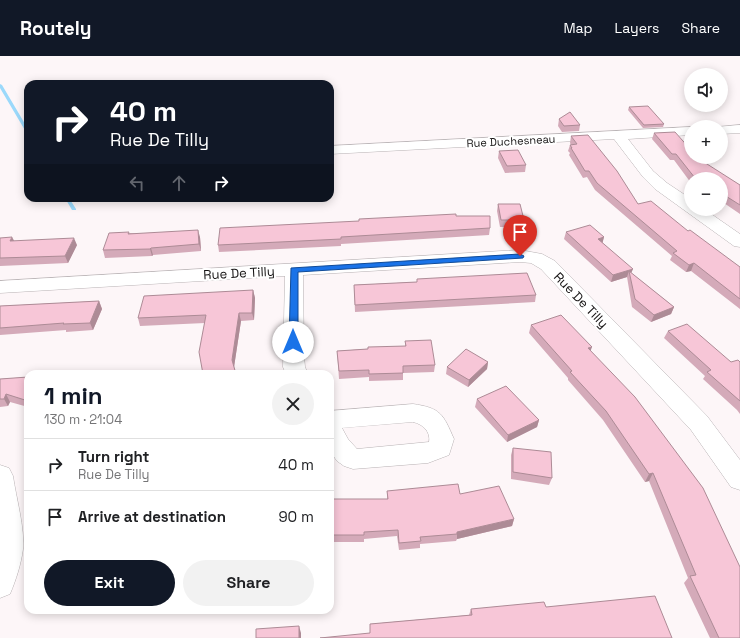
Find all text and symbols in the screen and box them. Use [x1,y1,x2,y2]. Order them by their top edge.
text: Routely [20,16,91,41]
text: Map [563,19,593,37]
text: Layers [615,19,659,37]
text: Share [681,19,720,37]
map controls [684,68,728,216]
button: sound [684,68,728,112]
text: 40 m [110,93,177,129]
icon: right [44,96,96,148]
button: + [684,120,728,164]
text: Rue De Tilly [110,128,209,151]
street label: Rue Duchesneau [466,132,556,150]
icon: left [126,172,148,194]
icon: ahead [168,172,190,194]
icon: right [210,172,232,194]
button: − [684,172,728,216]
pin [503,215,537,256]
icon: arrive [509,221,531,243]
street label: Rue De Tilly [203,263,275,283]
street label: Rue De Tilly [550,268,612,332]
position arrow [272,321,314,363]
text: 1 min [44,380,103,411]
button: close [272,383,314,425]
text: 130 m · 21:04 [44,411,122,428]
text: Turn right [78,447,149,466]
icon: right [44,454,66,476]
text: 40 m [278,455,314,474]
text: Rue De Tilly [78,466,150,483]
icon: arrive [44,506,66,528]
text: Arrive at destination [78,507,226,526]
text: 90 m [278,507,314,526]
button: Exit [44,560,175,606]
button: Share [183,560,314,606]

